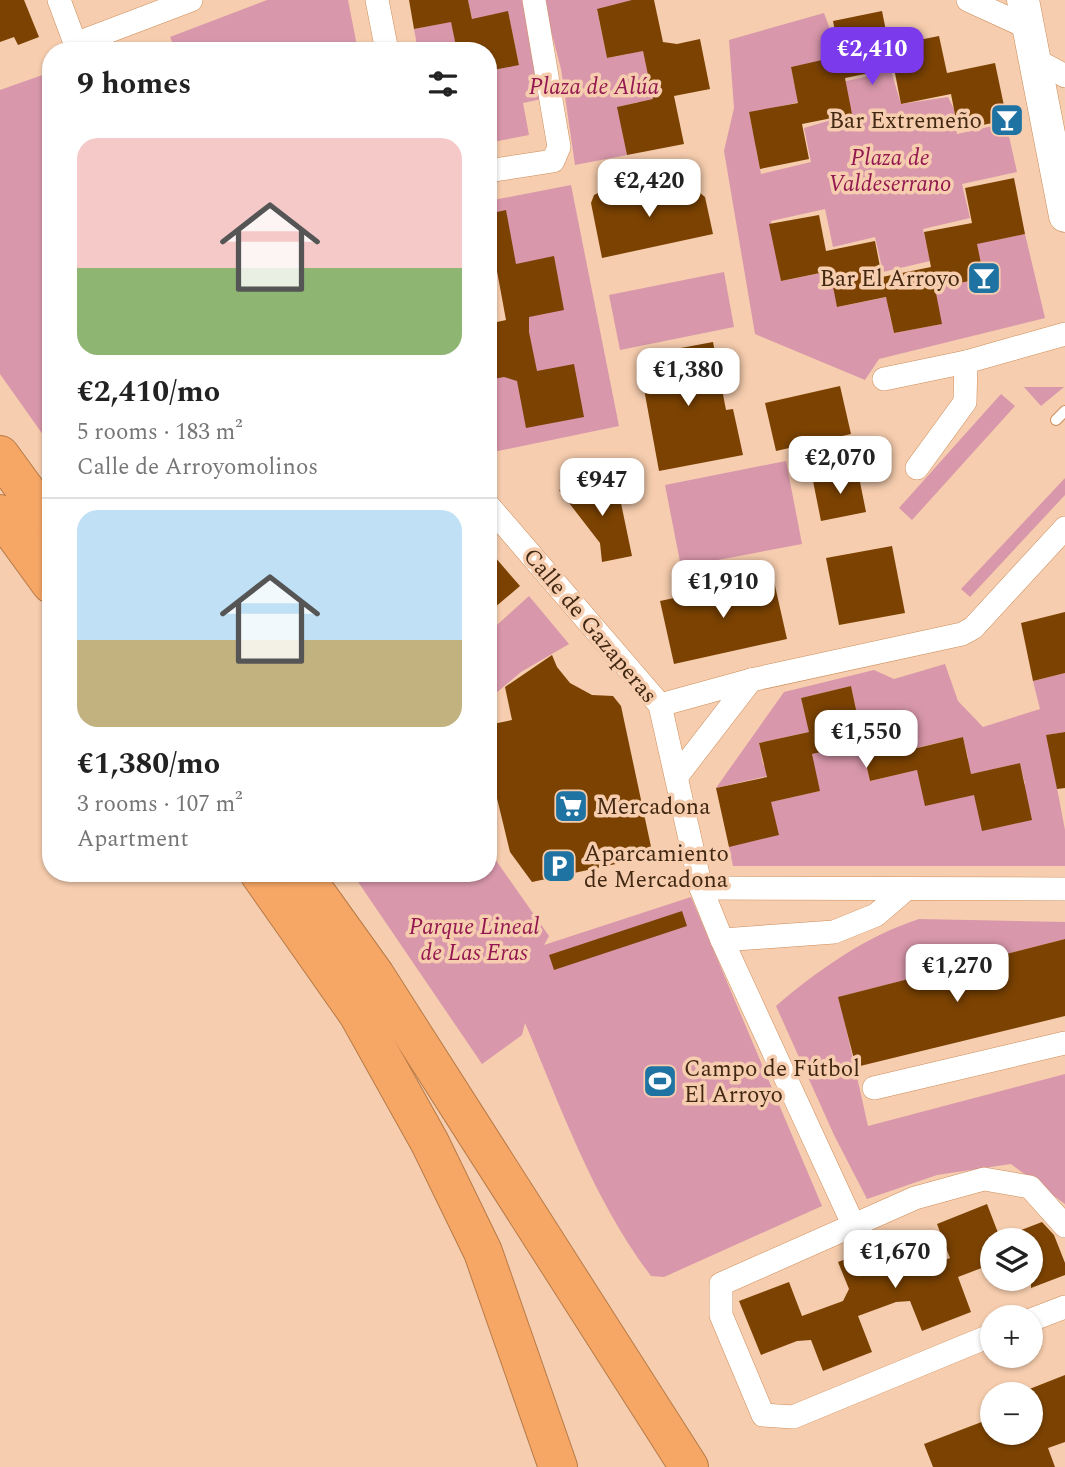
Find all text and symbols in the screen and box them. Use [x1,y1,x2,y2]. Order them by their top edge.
pin: €2,410 [815,28,929,87]
text: €2,410 [837,32,907,67]
text: 9 homes [77,61,191,107]
icon: filters [424,65,462,103]
park label: Plaza de Alúa [529,70,660,105]
bar icon: Bar Extremeño [988,101,1026,139]
place label: Bar Extremeño [829,104,982,139]
park label: Plaza de Valdeserrano [829,141,951,202]
pin: €2,420 [592,160,706,219]
text: €2,420 [614,164,684,199]
icon: home [207,184,333,310]
bar icon: Bar El Arroyo [965,259,1003,297]
place label: Bar El Arroyo [820,262,960,297]
pin: €1,380 [631,348,745,408]
text: €1,380 [653,353,723,388]
text: €2,410/mo [77,369,220,415]
text: 5 rooms · 183 m² [77,415,243,450]
pin: €2,070 [783,436,897,496]
text: €2,070 [805,441,875,476]
text: Calle de Arroyomolinos [77,450,318,485]
pin: €947 [561,458,643,518]
text: €947 [576,463,628,498]
street label: Calle de Gazaperas [514,540,666,711]
icon: home [207,556,333,682]
pin: €1,910 [666,560,780,620]
text: €1,910 [688,565,758,600]
pin: €1,550 [809,710,923,770]
text: €1,550 [831,715,901,750]
text: €1,380/mo [77,741,220,787]
text: 3 rooms · 107 m² [77,787,243,822]
supermarket icon: Mercadona [552,787,590,825]
place label: Mercadona [596,790,710,825]
text: Apartment [77,822,189,857]
place label: Aparcamiento de Mercadona [584,837,729,898]
parking icon: Aparcamiento de Mercadona [540,847,578,885]
park label: Parque Lineal de Las Eras [409,910,539,971]
pin: €1,270 [900,944,1014,1004]
text: €1,270 [922,949,992,984]
place label: Campo de Fútbol El Arroyo [684,1052,860,1113]
sports icon: Campo de Fútbol El Arroyo [641,1062,679,1100]
map controls [980,1228,1043,1445]
button: layers [980,1228,1043,1291]
pin: €1,670 [838,1230,952,1290]
text: €1,670 [860,1235,930,1270]
button: + [980,1305,1043,1368]
button: − [980,1382,1043,1445]

